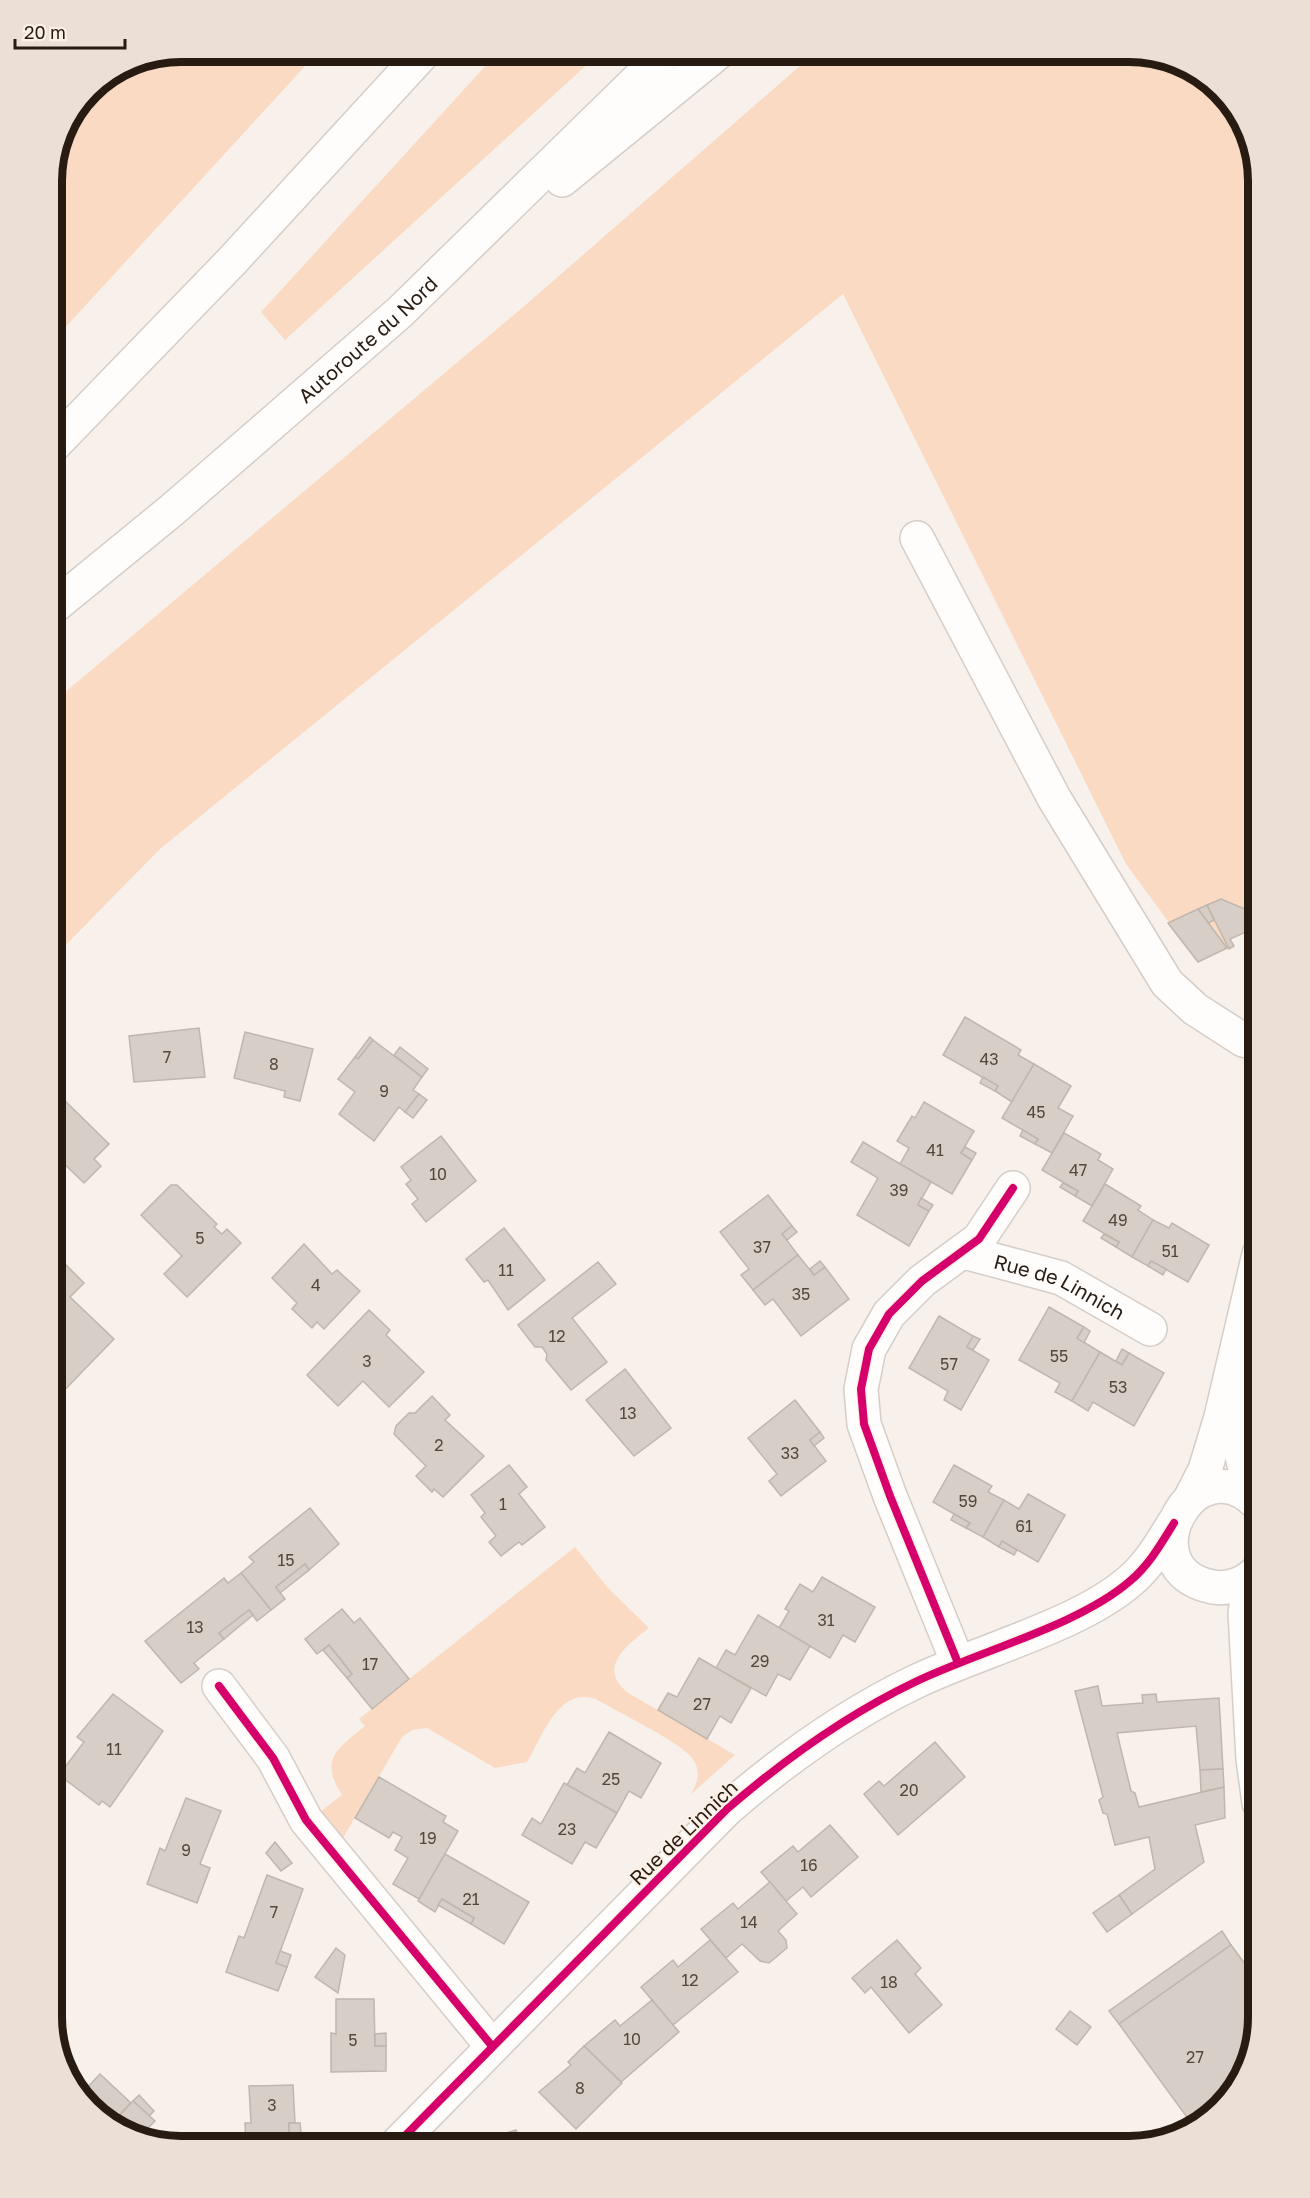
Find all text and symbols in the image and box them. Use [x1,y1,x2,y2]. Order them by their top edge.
scale bar [15,12,124,50]
text: 20 m [24,21,66,43]
street label: Autoroute du Nord [293,271,442,407]
house number: 7 [163,1047,171,1067]
house number: 43 [979,1049,999,1069]
house number: 8 [269,1054,279,1074]
house number: 9 [379,1081,389,1101]
house number: 45 [1026,1102,1046,1122]
house number: 41 [926,1140,944,1160]
house number: 47 [1069,1160,1087,1180]
house number: 10 [429,1164,447,1184]
house number: 39 [889,1180,909,1200]
house number: 49 [1108,1210,1128,1230]
house number: 5 [195,1228,205,1248]
house number: 37 [753,1237,771,1257]
house number: 51 [1161,1241,1179,1261]
street label: Rue de Linnich [991,1249,1129,1324]
house number: 11 [498,1260,514,1280]
house number: 4 [311,1275,321,1295]
house number: 35 [792,1284,810,1304]
house number: 12 [548,1326,566,1346]
house number: 55 [1050,1346,1068,1366]
house number: 3 [362,1351,372,1371]
house number: 57 [940,1354,958,1374]
house number: 53 [1109,1377,1127,1397]
house number: 13 [619,1403,637,1423]
house number: 2 [434,1435,444,1455]
house number: 33 [781,1443,799,1463]
house number: 59 [959,1491,977,1511]
house number: 1 [499,1494,507,1514]
house number: 61 [1015,1516,1033,1536]
house number: 15 [277,1550,295,1570]
house number: 31 [817,1610,835,1630]
house number: 13 [186,1617,204,1637]
house number: 29 [751,1651,769,1671]
house number: 17 [362,1654,378,1674]
house number: 27 [693,1694,711,1714]
house number: 11 [106,1739,122,1759]
house number: 25 [602,1769,620,1789]
street label: Rue de Linnich [624,1774,742,1890]
house number: 20 [899,1780,919,1800]
house number: 23 [558,1819,576,1839]
house number: 19 [419,1828,437,1848]
house number: 9 [181,1840,191,1860]
house number: 16 [800,1855,818,1875]
house number: 21 [462,1889,480,1909]
house number: 7 [270,1902,278,1922]
house number: 14 [740,1912,758,1932]
house number: 12 [681,1970,699,1990]
house number: 18 [880,1972,898,1992]
house number: 10 [623,2029,641,2049]
house number: 5 [348,2030,358,2050]
house number: 27 [1186,2047,1204,2067]
house number: 8 [575,2078,585,2098]
house number: 3 [267,2095,277,2115]

